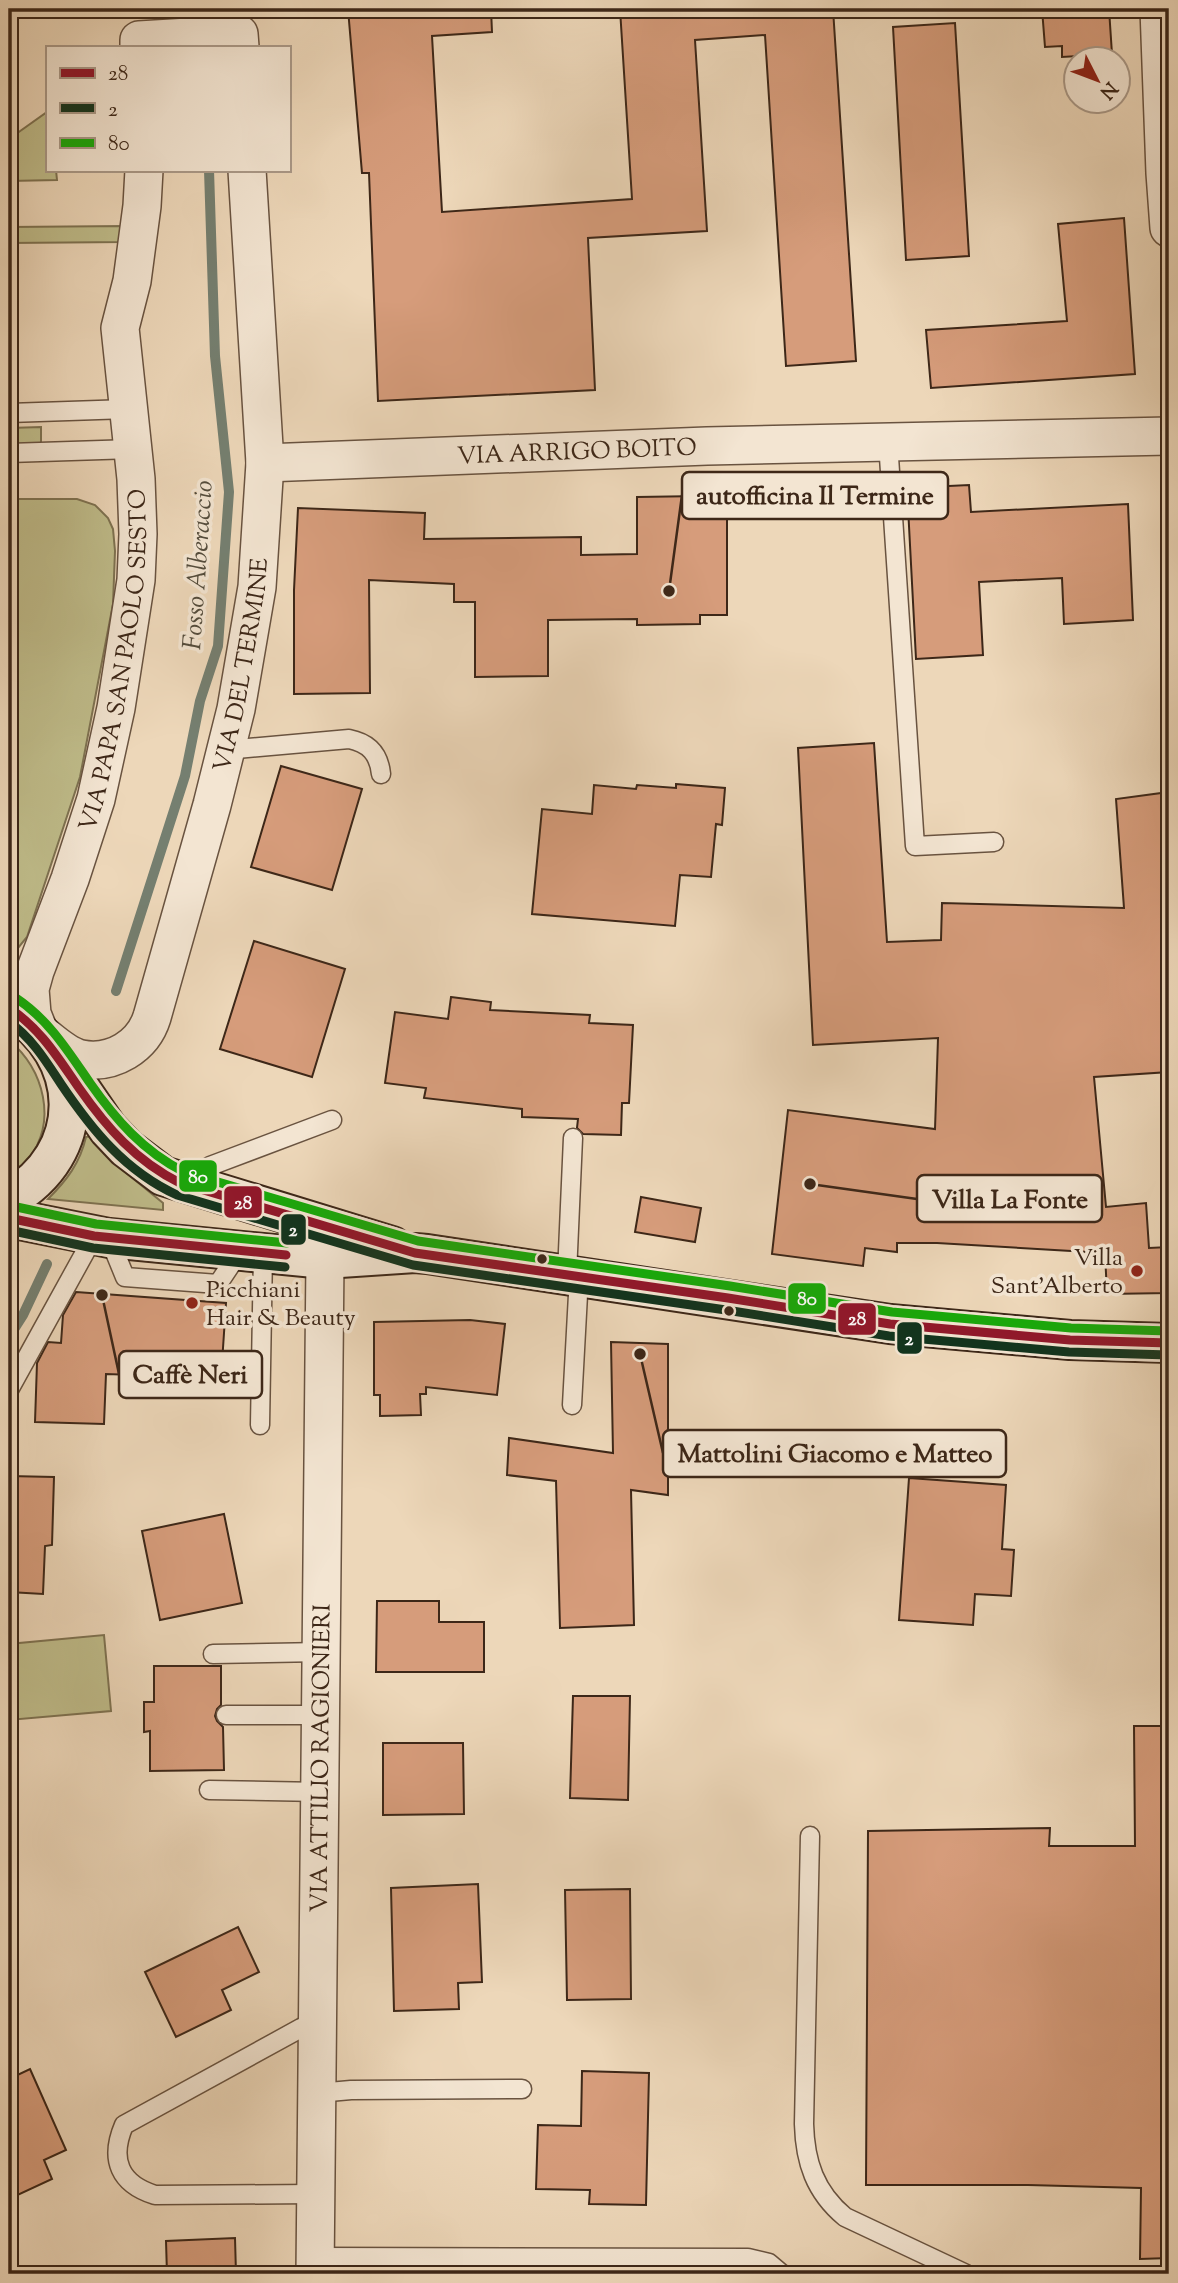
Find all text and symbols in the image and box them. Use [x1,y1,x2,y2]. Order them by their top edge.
legend [46,46,290,172]
north arrow [1062,46,1132,116]
text: 28 [108,60,128,90]
text: N [1093,75,1123,104]
text: 2 [108,96,118,126]
text: 80 [108,130,130,160]
street label: VIA ARRIGO BOITO [456,431,697,475]
callout: autofficina Il Termine [682,472,948,519]
water label: Fosso Alberaccio [175,479,224,651]
text: autofficina Il Termine [696,479,934,516]
street label: VIA PAPA SAN PAOLO SESTO [72,488,157,836]
street label: VIA DEL TERMINE [206,557,278,776]
line badge: 80 [178,1159,218,1193]
text: 80 [188,1165,208,1192]
callout: Villa La Fonte [917,1175,1102,1222]
text: Villa La Fonte [932,1183,1088,1220]
line badge: 28 [223,1185,263,1219]
text: 28 [234,1191,253,1218]
line badge: 2 [280,1213,307,1246]
text: 2 [289,1218,298,1245]
place label: Villa Sant'Alberto [991,1242,1123,1304]
unlabelled marker [535,1252,549,1266]
marker: Villa Sant'Alberto [1129,1263,1145,1279]
place label: Picchiani Hair & Beauty [206,1274,356,1336]
line badge: 80 [787,1282,827,1315]
text: 80 [797,1287,817,1314]
marker: Picchiani Hair & Beauty [184,1295,200,1311]
line badge: 28 [837,1302,877,1336]
unlabelled marker [722,1304,736,1318]
text: 28 [848,1307,867,1334]
line badge: 2 [896,1321,923,1355]
text: 2 [905,1327,914,1354]
callout: Caffè Neri [119,1351,262,1398]
text: Caffè Neri [132,1358,248,1395]
callout: Mattolini Giacomo e Matteo [663,1430,1006,1477]
text: Mattolini Giacomo e Matteo [677,1437,993,1474]
street label: VIA ATTILIO RAGIONIERI [304,1603,341,1913]

